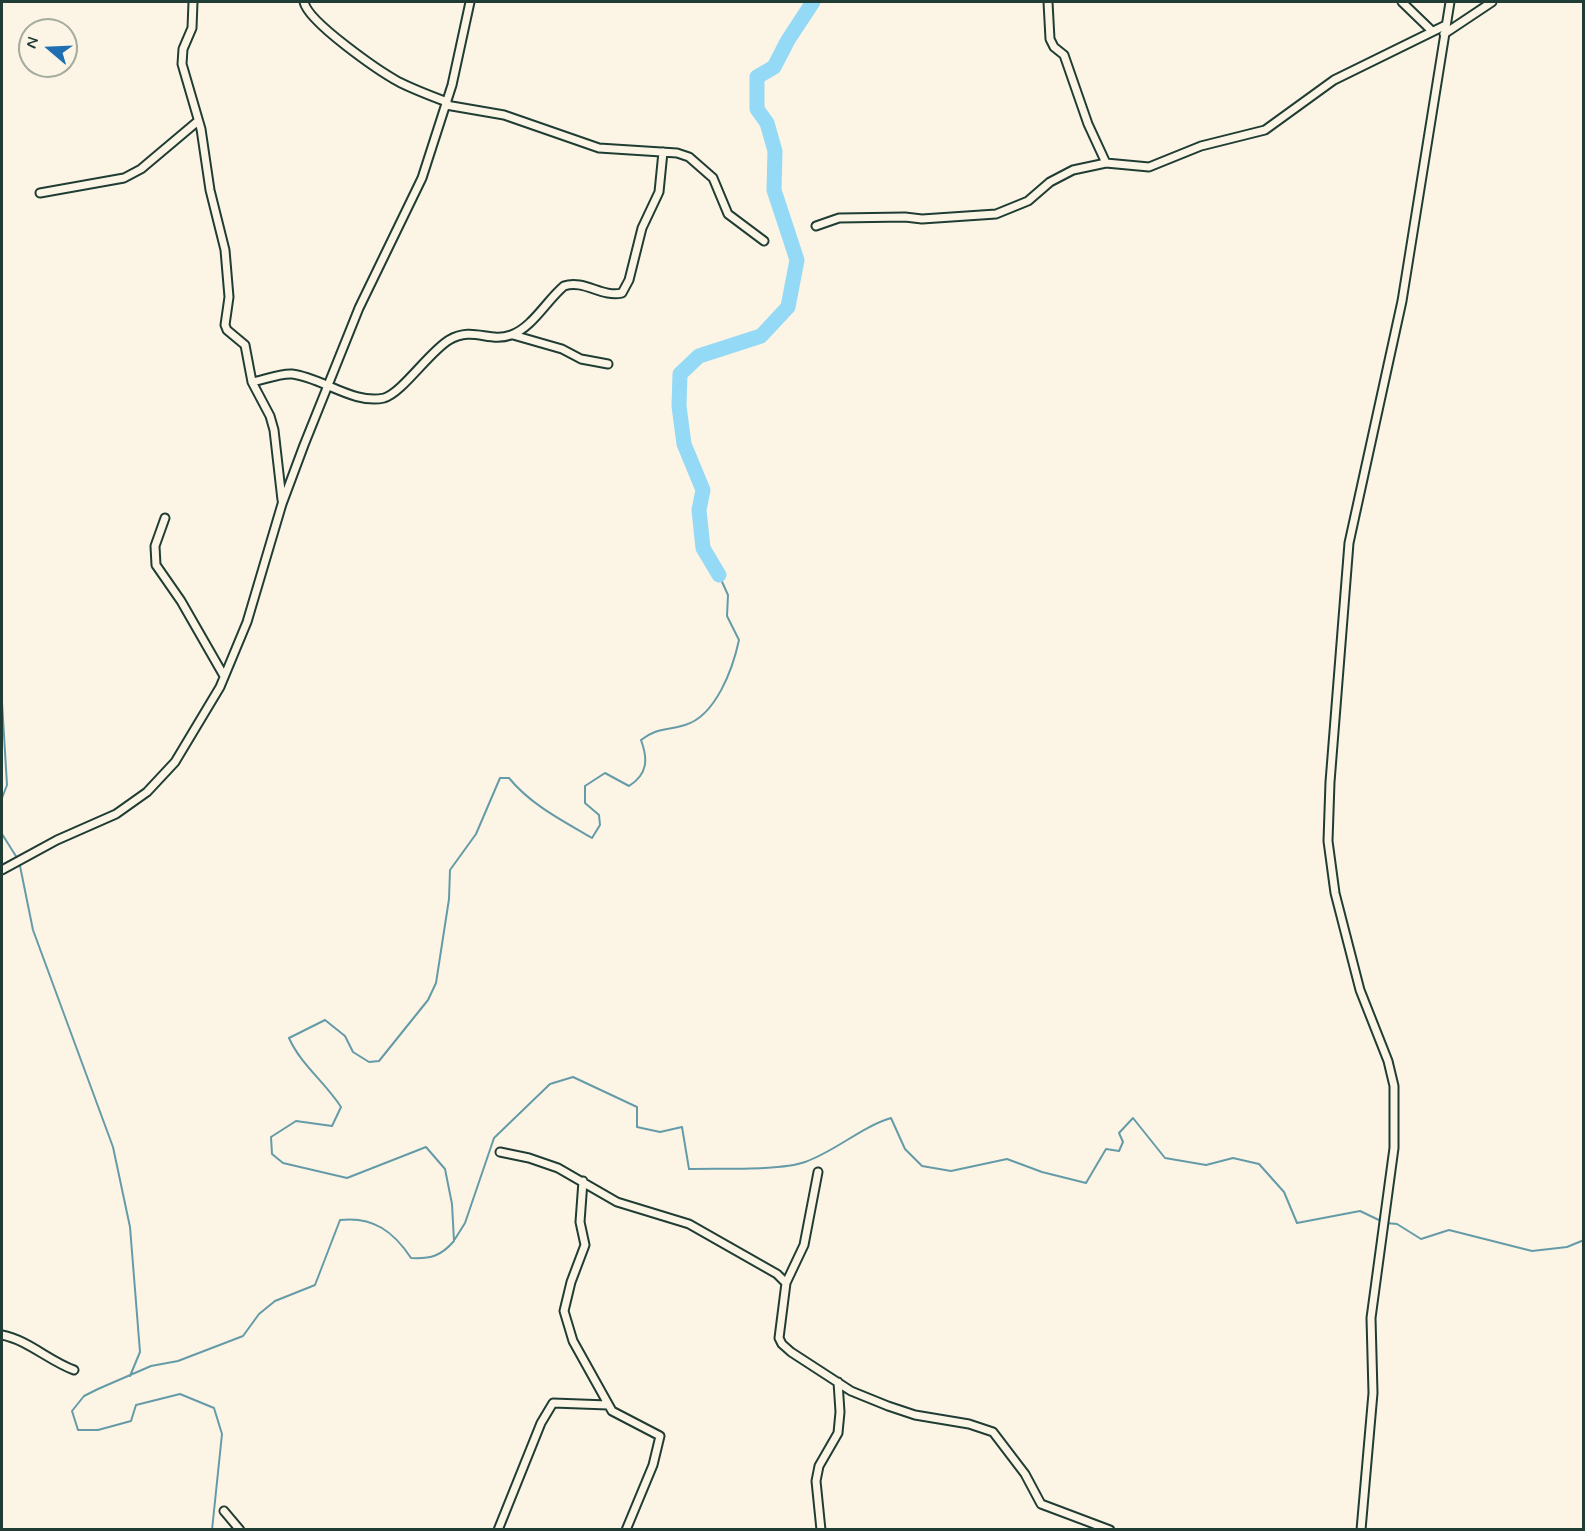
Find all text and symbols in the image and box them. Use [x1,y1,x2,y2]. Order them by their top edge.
north arrow [18,18,78,78]
text: N [21,34,44,51]

